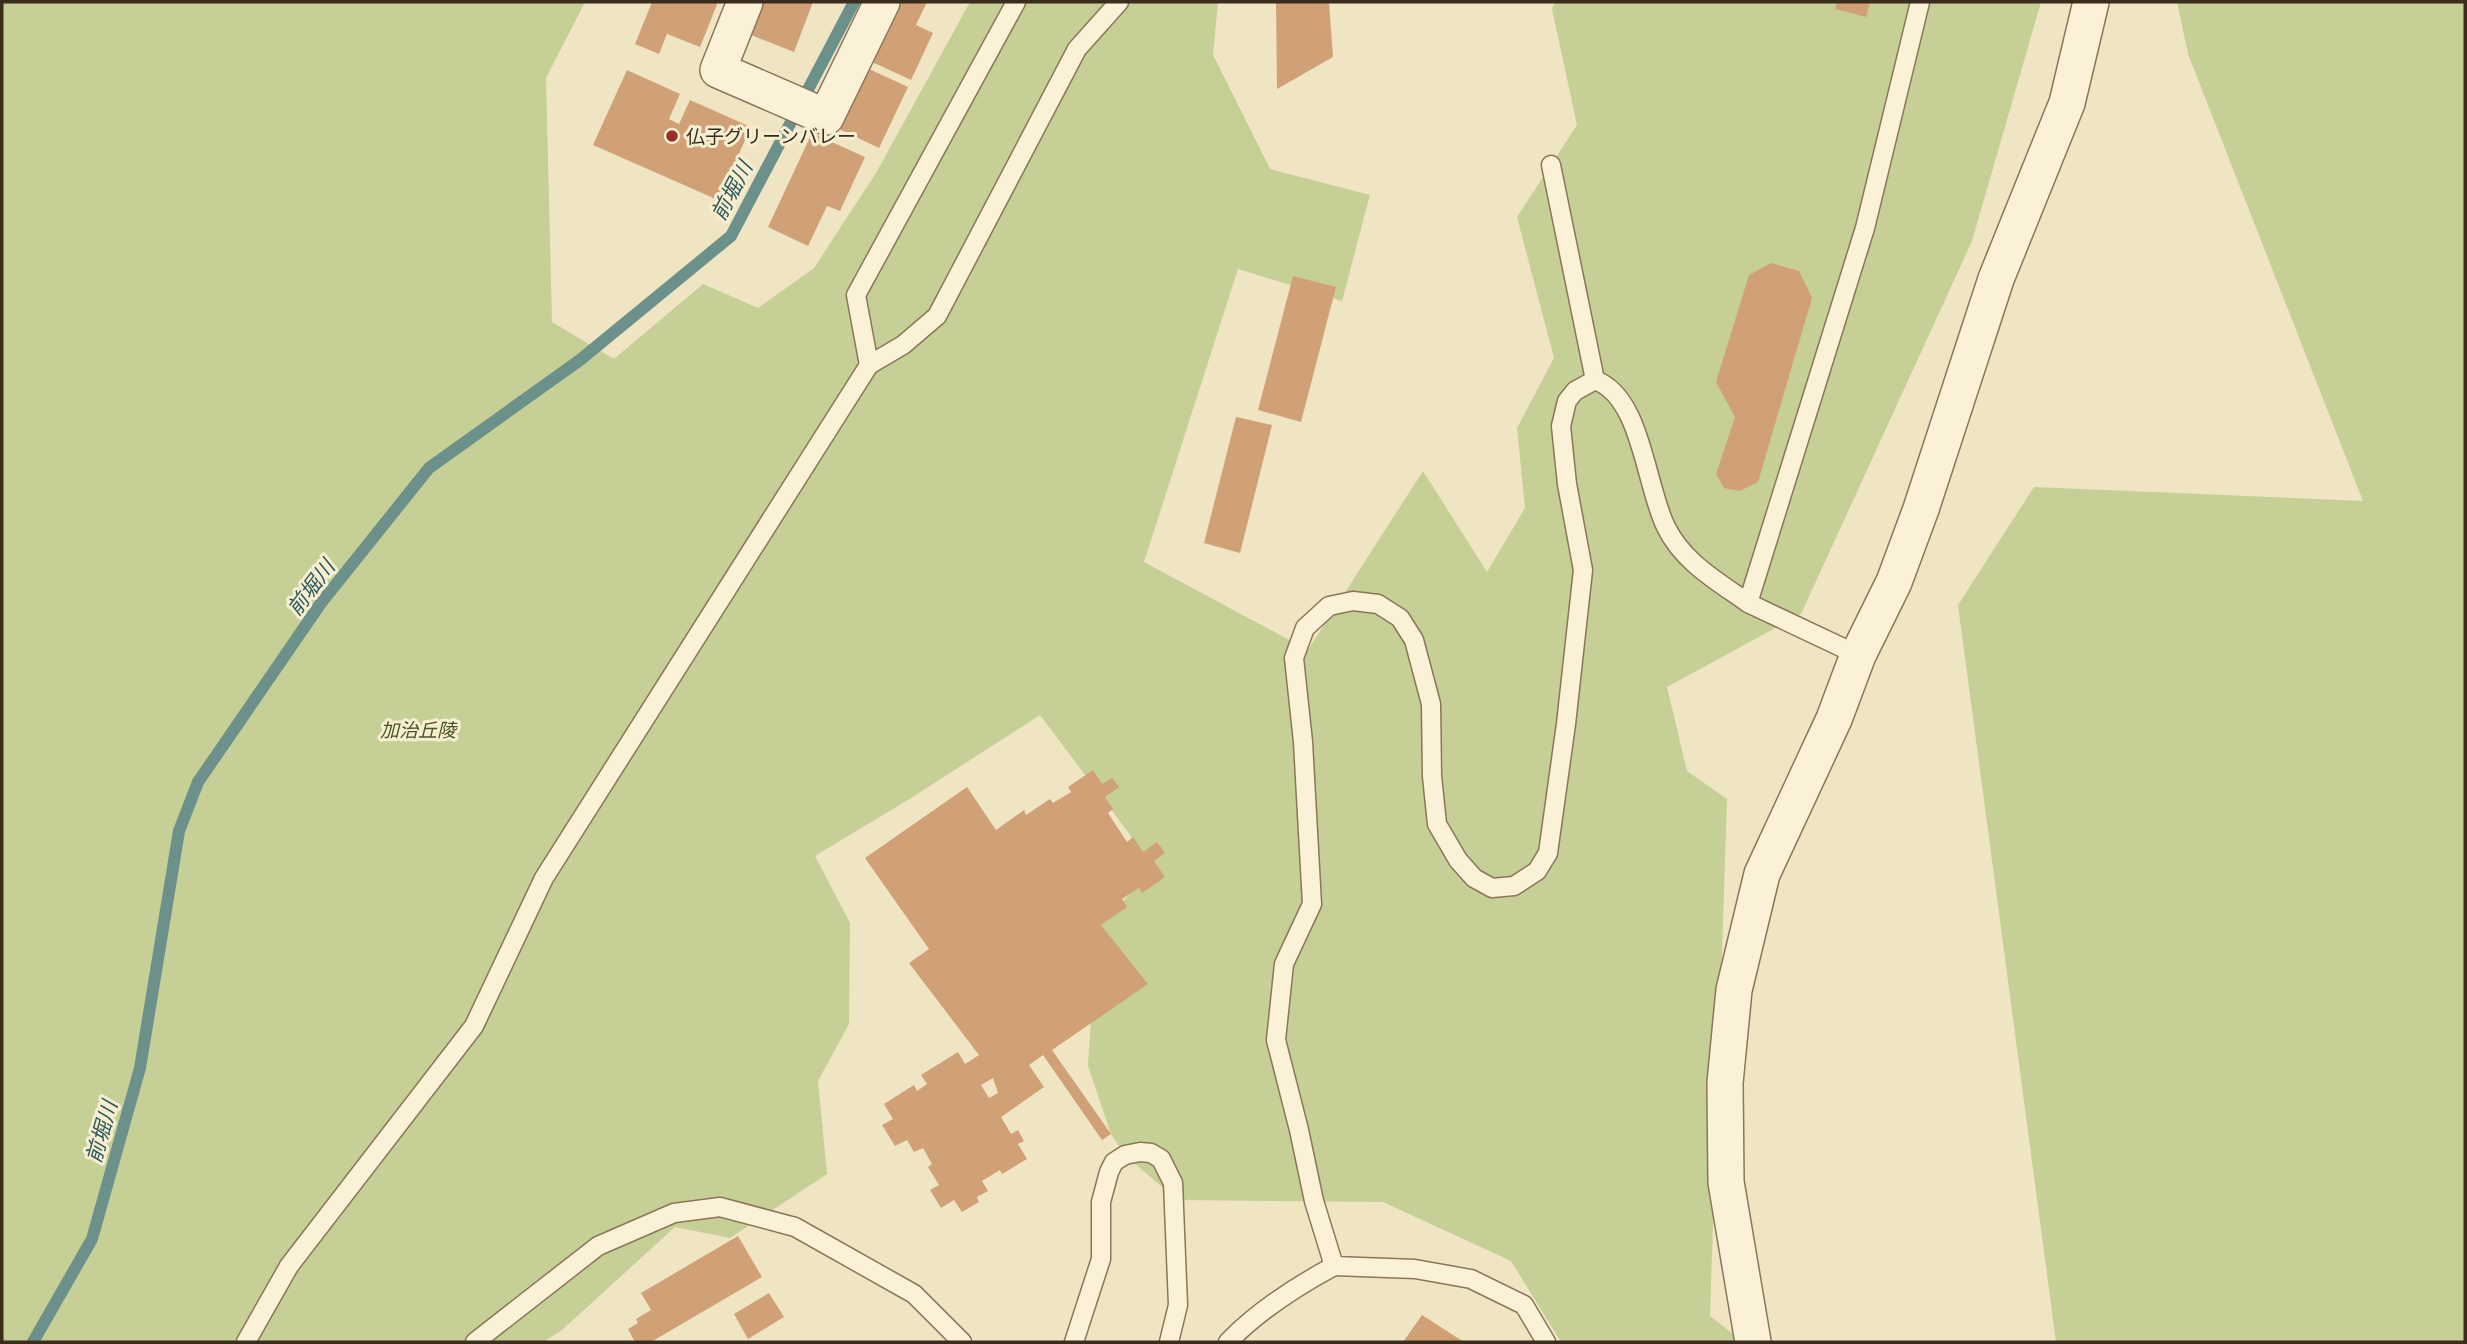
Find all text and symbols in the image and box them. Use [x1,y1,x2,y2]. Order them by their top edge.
place label: 仏子グリーンバレー [686,125,856,148]
marker: 仏子グリーンバレー [664,128,680,144]
water label: 前堀川 [706,155,759,225]
water label: 前堀川 [282,553,342,621]
park label: 加治丘陵 [380,719,458,742]
water label: 前堀川 [81,1096,124,1166]

